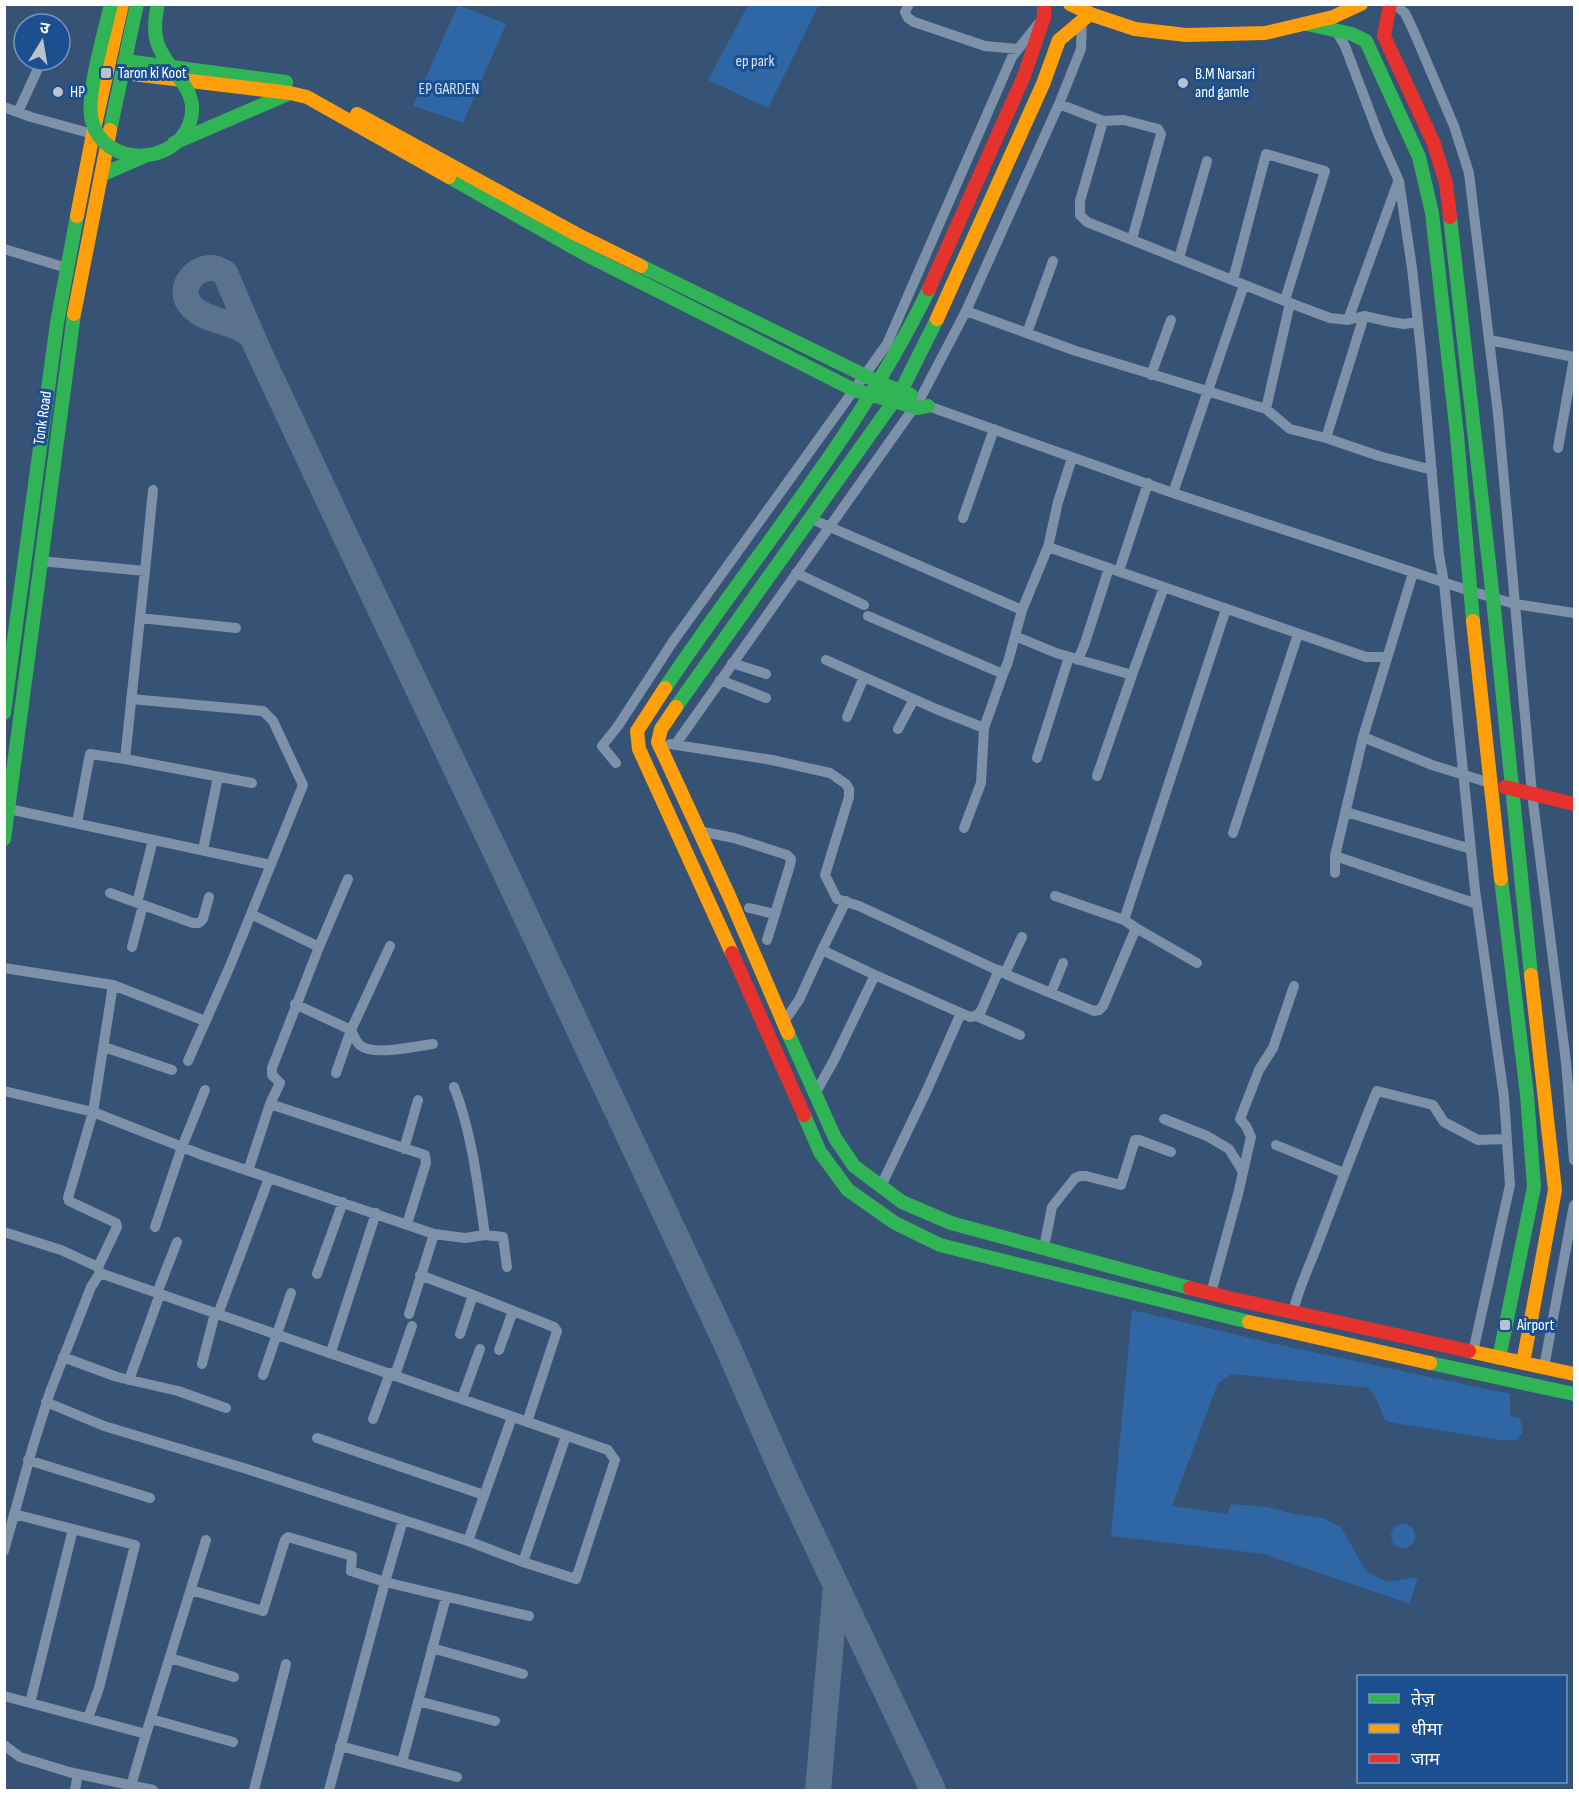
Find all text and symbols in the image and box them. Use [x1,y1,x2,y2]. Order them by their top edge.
north arrow [12,12,72,72]
text: उ [38,19,52,39]
park label: ep park [735,52,775,71]
place label: Taron ki Koot [118,64,187,83]
place label: B.M Narsari and gamle [1195,65,1255,102]
marker: Taron ki Koot [99,66,113,80]
marker: B.M Narsari and gamle [1176,76,1190,90]
park label: EP GARDEN [419,80,479,99]
place label: HP [70,83,85,102]
marker: HP [51,85,65,99]
street label: Tonk Road [30,390,56,446]
place label: Airport [1516,1316,1554,1335]
marker: Airport [1498,1318,1512,1332]
legend [1357,1675,1567,1783]
text: तेज़ [1411,1688,1435,1710]
text: धीमा [1411,1719,1442,1740]
text: जाम [1411,1749,1441,1770]

